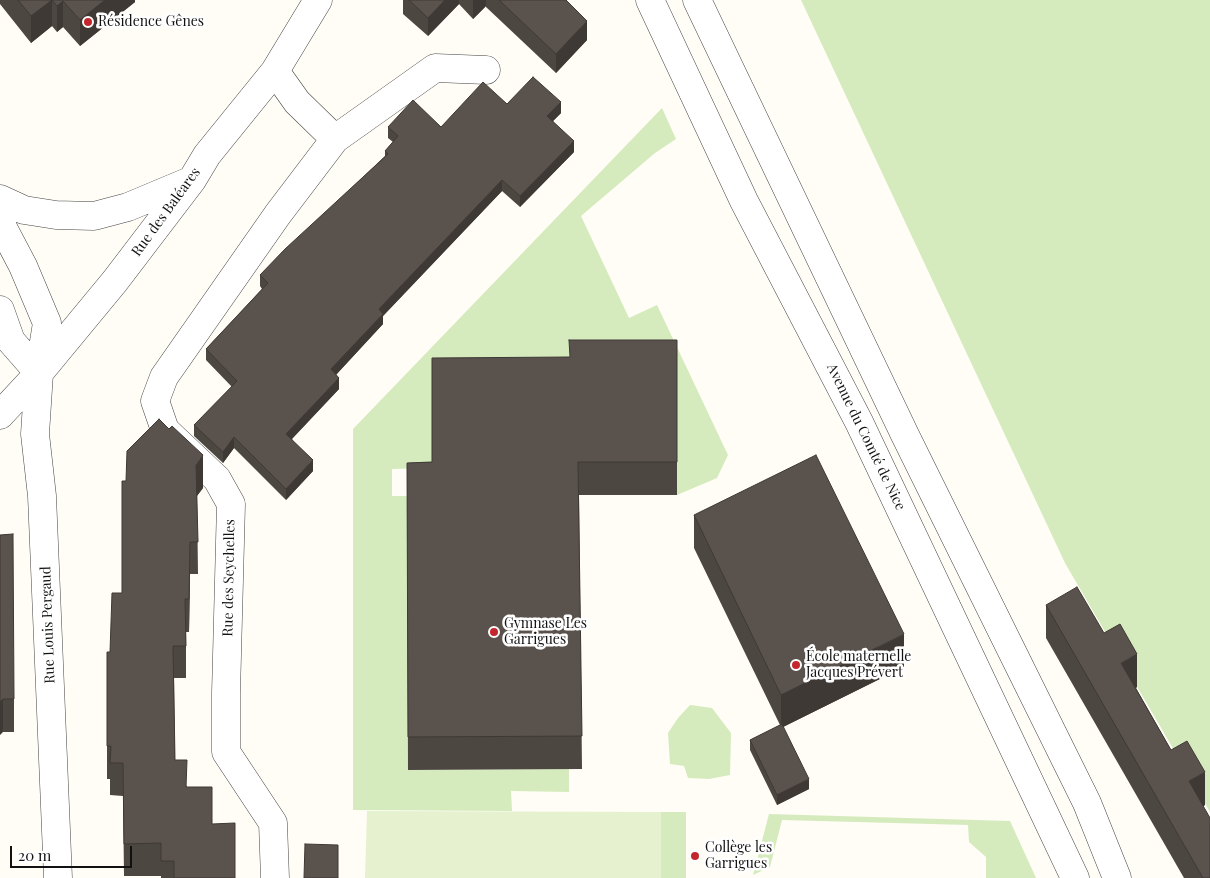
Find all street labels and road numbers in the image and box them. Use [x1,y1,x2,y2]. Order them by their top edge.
street label: Rue des Baléares [128,164,204,260]
street label: Avenue du Comté de Nice [823,361,909,513]
street label: Rue des Seychelles [220,519,238,637]
street label: Rue Louis Pergaud [38,566,58,684]

